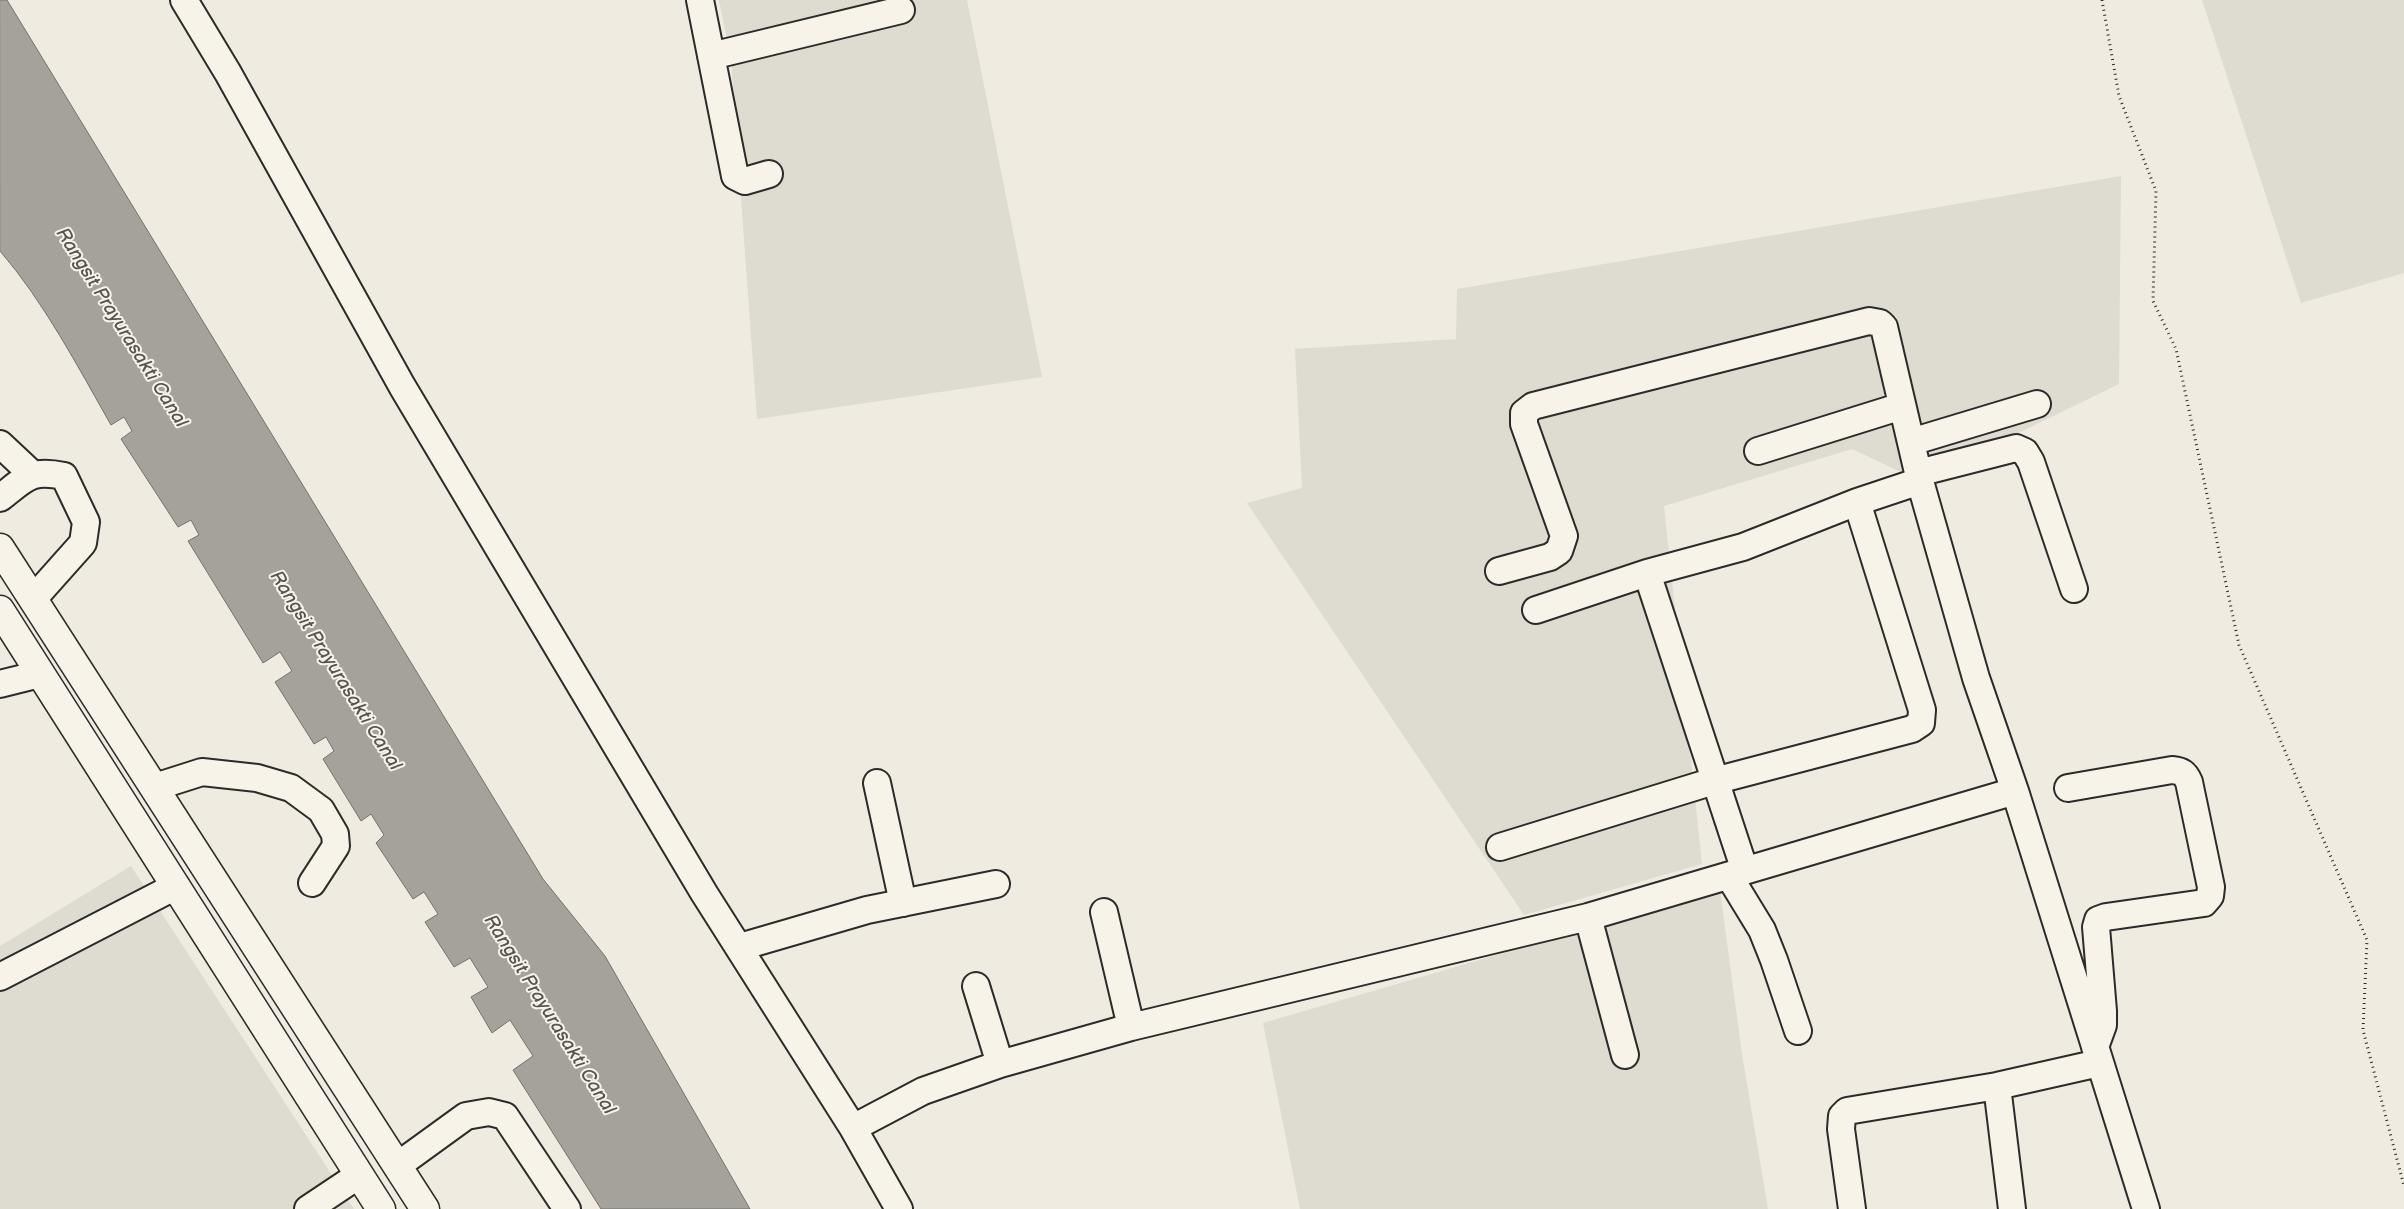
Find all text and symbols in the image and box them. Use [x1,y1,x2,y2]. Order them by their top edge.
water label: Rangsit Prayurasakti Canal [50,224,192,432]
water label: Rangsit Prayurasakti Canal [264,567,406,775]
water label: Rangsit Prayurasakti Canal [478,911,620,1119]

